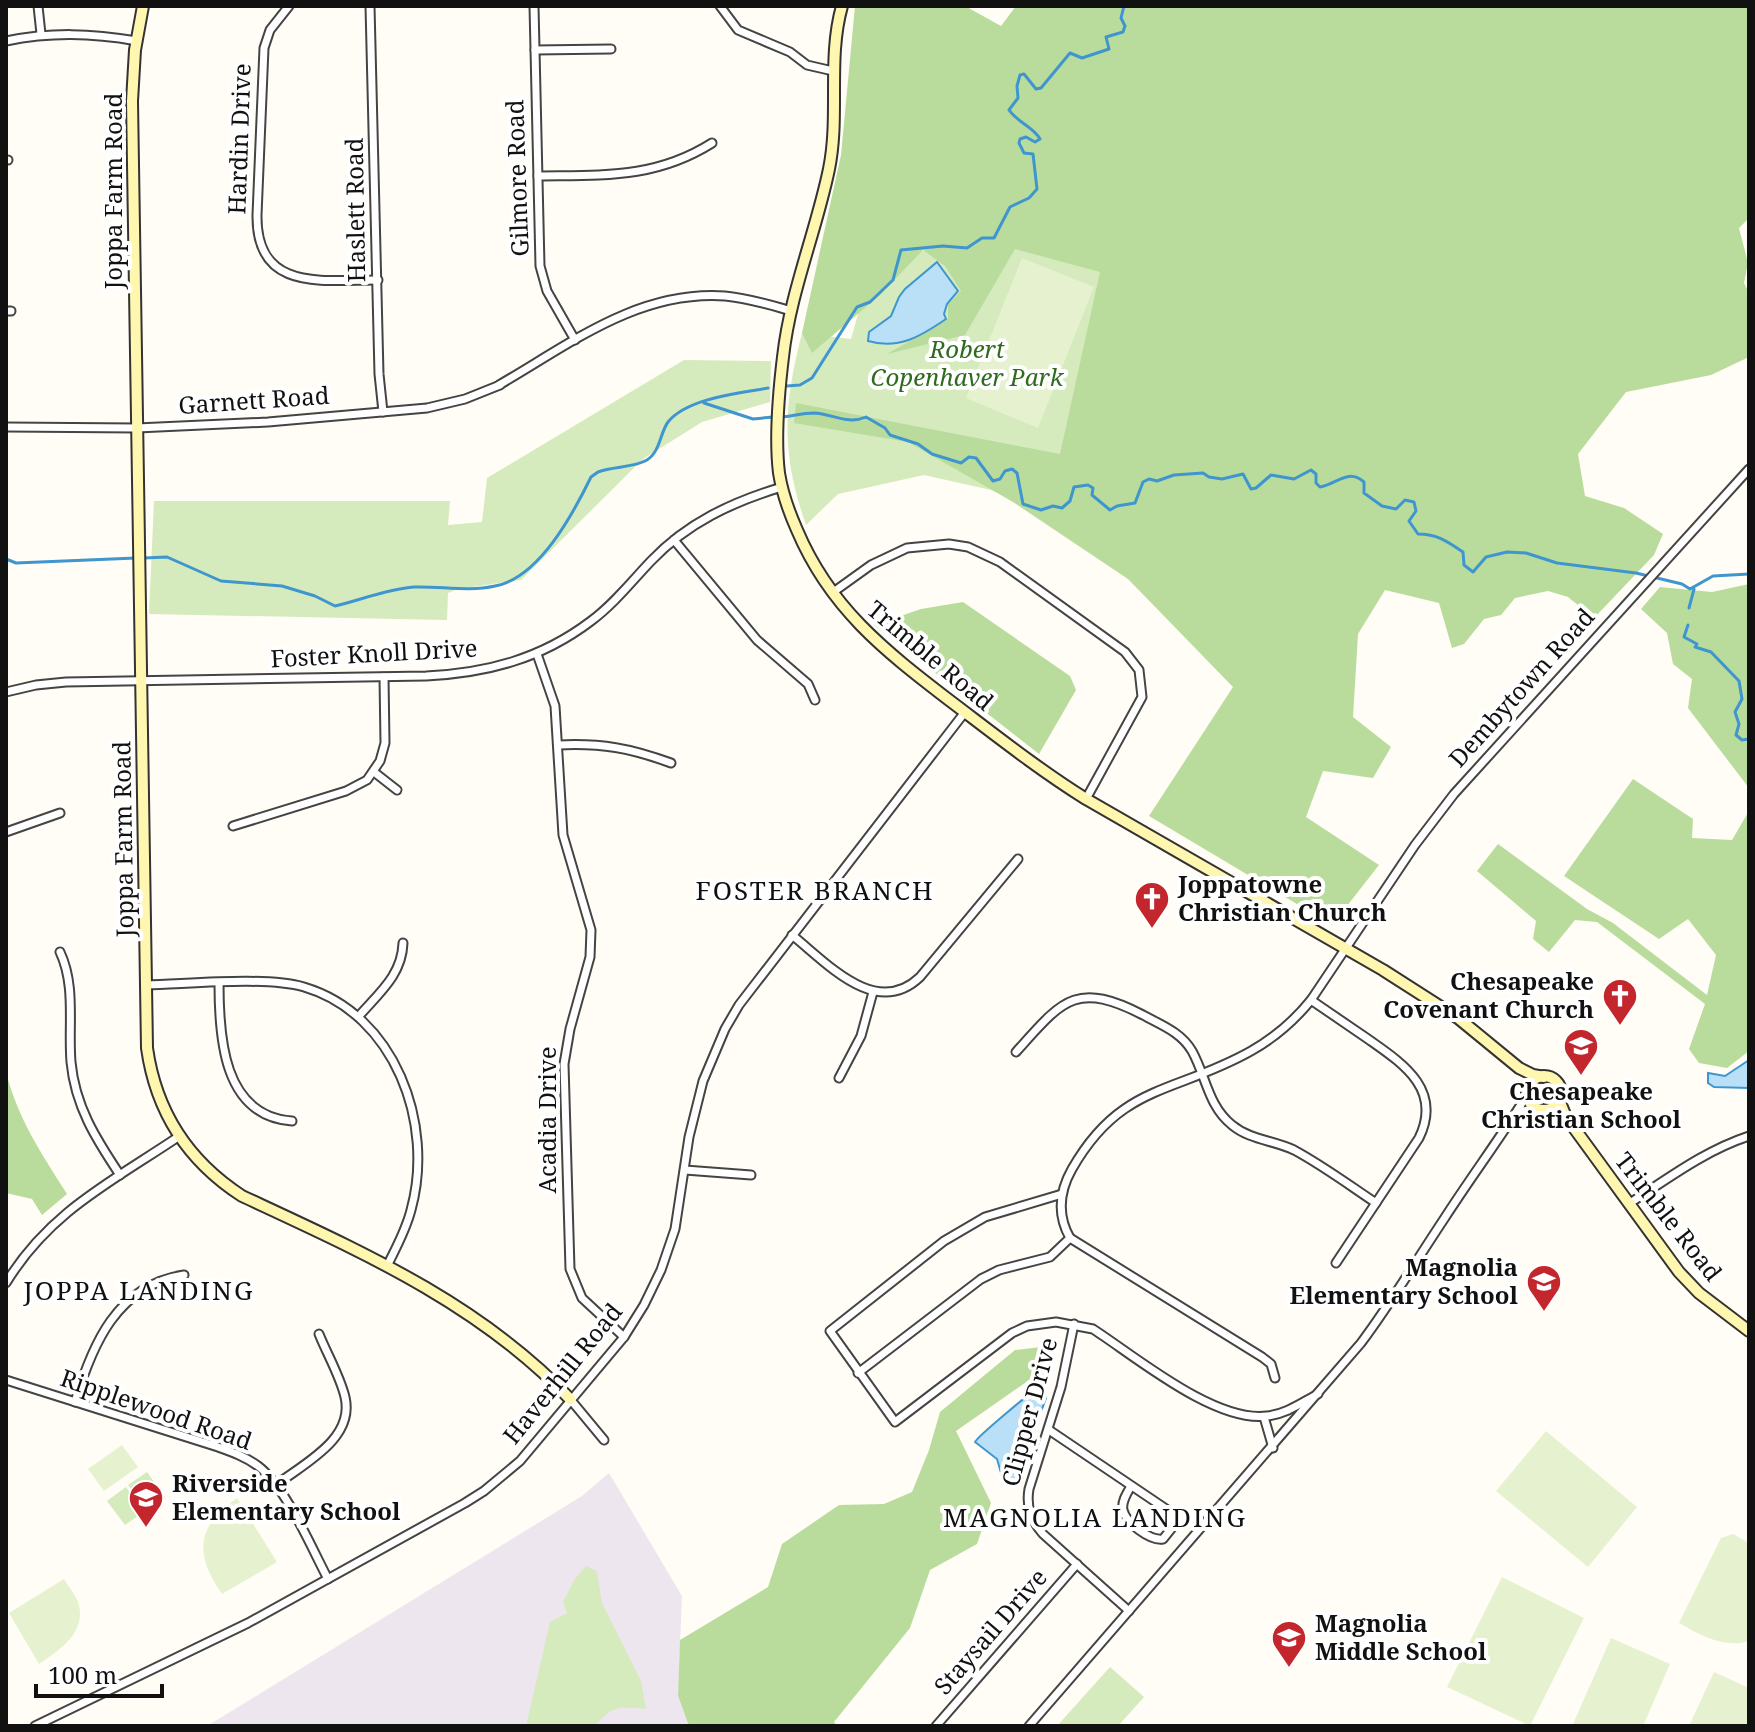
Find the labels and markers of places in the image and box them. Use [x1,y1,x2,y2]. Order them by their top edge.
place label: Joppatowne Christian Church [1177,867,1387,928]
church icon: Joppatowne Christian Church [1133,880,1171,930]
place label: Chesapeake Covenant Church [1383,964,1594,1025]
church icon: Chesapeake Covenant Church [1601,977,1639,1027]
school or university icon: Chesapeake Christian School [1562,1027,1600,1077]
place label: Chesapeake Christian School [1481,1074,1681,1135]
place label: Magnolia Elementary School [1289,1250,1519,1311]
school or university icon: Magnolia Elementary School [1525,1263,1563,1313]
place label: Riverside Elementary School [172,1466,401,1527]
school or university icon: Riverside Elementary School [127,1479,165,1529]
place label: Magnolia Middle School [1315,1606,1487,1667]
school or university icon: Magnolia Middle School [1270,1619,1308,1669]

